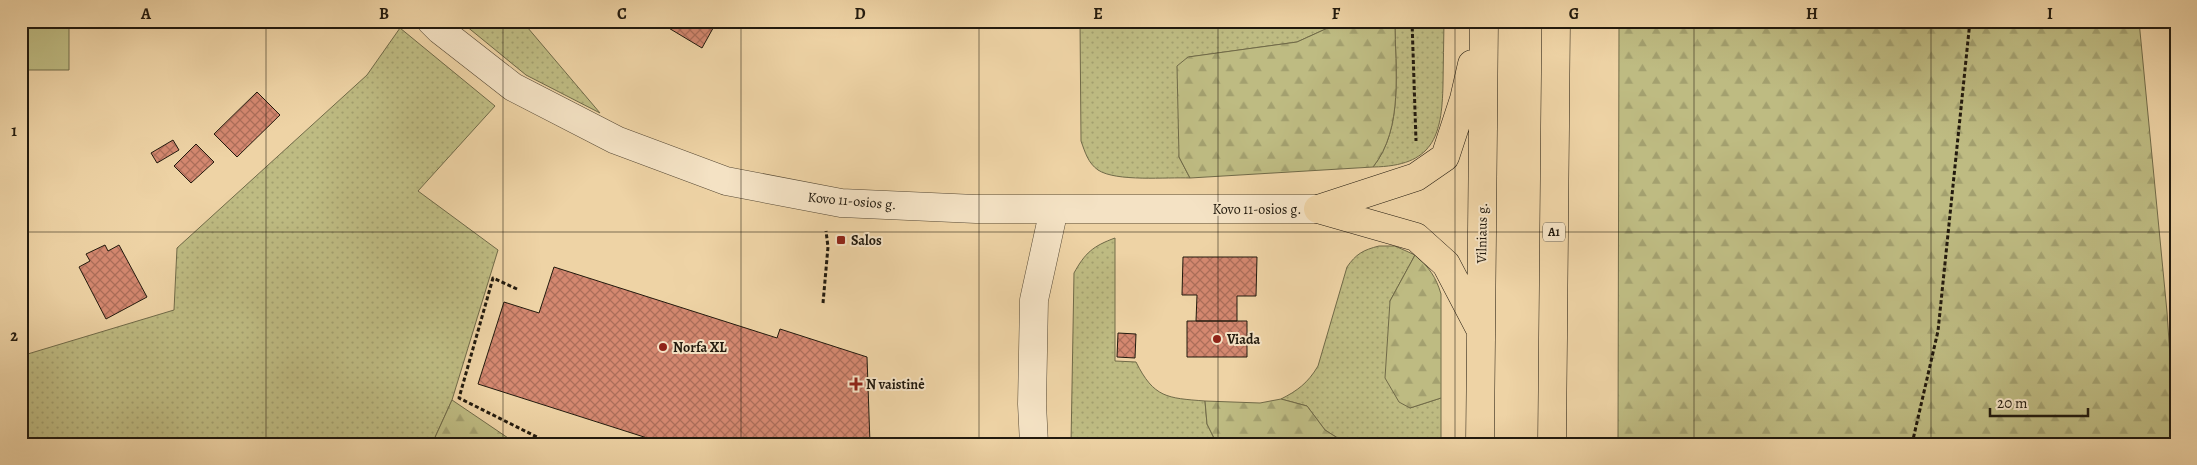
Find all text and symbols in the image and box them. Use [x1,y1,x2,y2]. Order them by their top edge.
text: A [140,3,152,25]
text: B [379,3,389,25]
text: C [617,3,627,25]
text: D [854,3,866,25]
text: E [1093,3,1103,25]
text: F [1332,3,1341,25]
text: G [1569,3,1579,25]
text: H [1806,3,1818,25]
text: I [2047,3,2053,25]
text: 1 [11,120,17,142]
street label: Kovo 11-osios g. [807,188,897,214]
street label: Kovo 11-osios g. [1213,200,1301,219]
street label: Vilniaus g. [1472,202,1492,265]
road number: A1 [1543,222,1565,242]
place label: Salos [851,231,882,250]
marker: Salos [835,234,847,246]
text: 2 [10,325,18,347]
place label: Viada [1226,330,1260,349]
marker: Viada [1211,333,1223,345]
place label: Norfa XL [673,338,727,357]
marker: Norfa XL [657,341,669,353]
place label: N vaistinė [866,375,925,394]
marker: N vaistinė [850,378,862,390]
scale bar [1990,385,2087,417]
text: 20 m [1997,393,2028,413]

